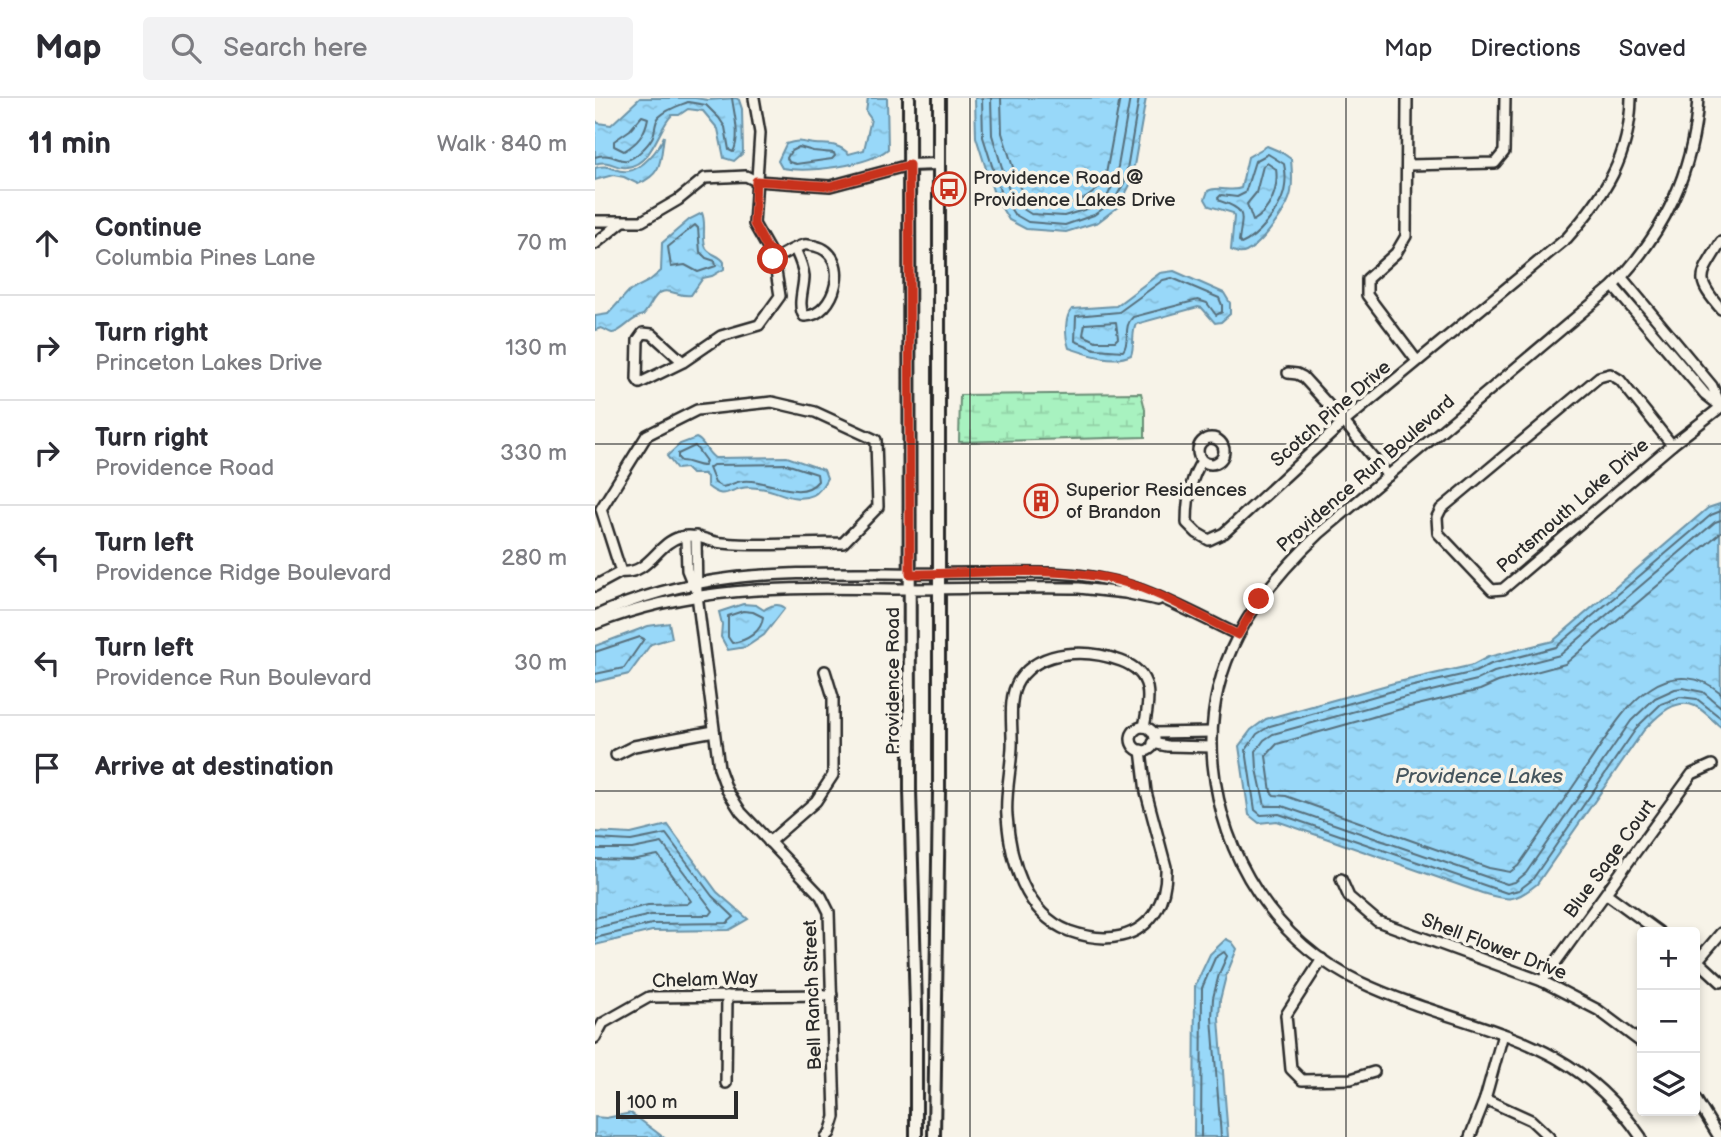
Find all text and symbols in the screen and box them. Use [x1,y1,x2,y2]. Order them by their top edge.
search box [143,17,633,80]
text: Map [35,28,101,68]
icon: search [167,29,205,67]
text: Search here [223,33,367,64]
text: Map [1384,34,1432,63]
text: Directions [1470,34,1581,63]
text: Saved [1619,34,1686,63]
text: 11 min [28,126,111,162]
text: Walk · 840 m [437,130,567,158]
place label: Providence Road @ Providence Lakes Drive [973,167,1176,212]
bus stop icon: Providence Road @ Providence Lakes Drive [930,170,968,208]
text: Continue [95,213,202,244]
icon: ahead [28,224,66,262]
text: 70 m [517,229,567,257]
route start [757,243,788,274]
text: Columbia Pines Lane [95,244,315,272]
text: Turn right [95,318,208,349]
icon: right [28,329,66,367]
text: 130 m [505,334,567,362]
text: Princeton Lakes Drive [95,349,322,377]
street label: Scotch Pine Drive [1266,356,1396,472]
street label: Providence Run Boulevard [1272,390,1460,558]
text: Turn right [95,423,208,454]
icon: right [28,434,66,472]
street label: Portsmouth Lake Drive [1492,434,1654,578]
text: 330 m [500,439,567,467]
text: Providence Road [95,454,274,482]
place label: Superior Residences of Brandon [1066,479,1247,524]
building icon: Superior Residences of Brandon [1022,482,1060,520]
text: Turn left [95,528,194,559]
icon: left [28,539,66,577]
text: 280 m [501,544,567,572]
text: Providence Ridge Boulevard [95,559,391,587]
route end [1243,583,1274,614]
street label: Providence Road [882,607,905,755]
text: Turn left [95,633,194,664]
icon: left [28,644,66,682]
text: 30 m [514,649,567,677]
text: Providence Run Boulevard [95,664,372,692]
icon: arrive [28,749,66,787]
text: Arrive at destination [95,752,334,783]
water label: Providence Lakes [1395,764,1564,789]
street label: Blue Sage Court [1559,795,1661,923]
street label: Shell Flower Drive [1418,909,1570,985]
street label: Bell Ranch Street [799,919,827,1071]
map controls [1637,927,1700,1116]
button: + [1637,927,1700,990]
street label: Chelam Way [652,967,759,993]
button: − [1637,990,1700,1053]
button: layers [1637,1053,1700,1116]
scale bar [616,1088,739,1120]
text: 100 m [627,1091,678,1114]

